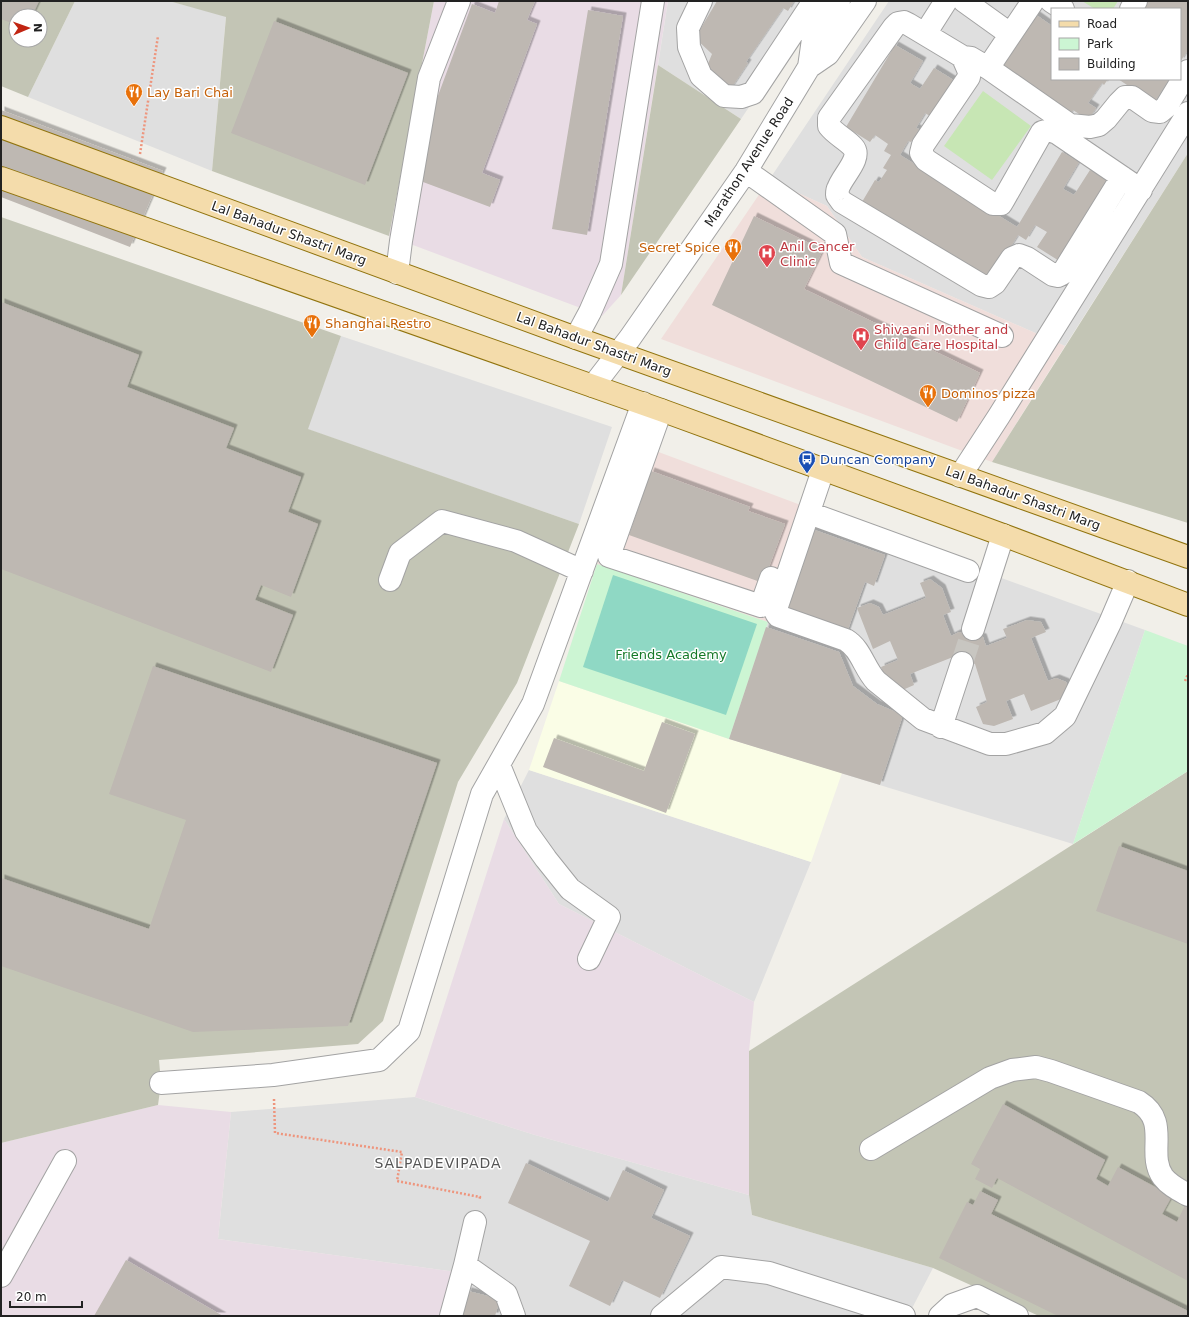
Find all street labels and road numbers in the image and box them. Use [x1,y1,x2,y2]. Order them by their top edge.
street label: Marathon Avenue Road [702,95,796,229]
street label: Lal Bahadur Shastri Marg [209,198,369,268]
street label: Lal Bahadur Shastri Marg [514,309,674,379]
street label: Lal Bahadur Shastri Marg [943,463,1103,533]

